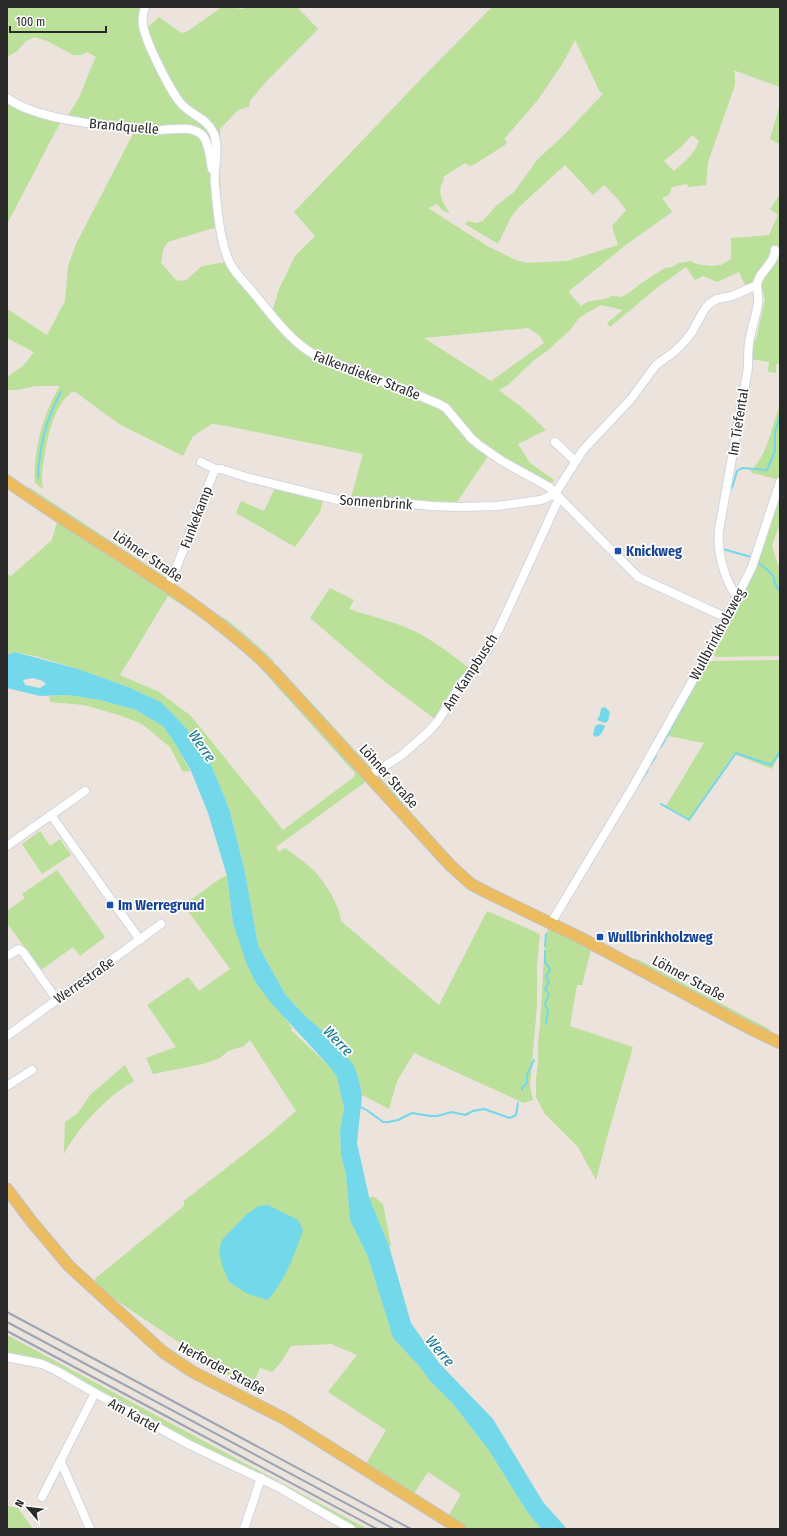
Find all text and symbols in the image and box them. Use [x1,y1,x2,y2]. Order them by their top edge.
scale bar [10,8,106,34]
text: 100 m [16,15,45,29]
street label: Brandquelle [88,115,160,138]
street label: Falkendieker Straße [311,347,423,404]
street label: Im Tiefental [725,387,752,457]
street label: Funkekamp [177,484,216,551]
street label: Sonnenbrink [339,491,414,514]
street label: Löhner Straße [110,527,186,586]
place label: Knickweg [626,543,682,560]
marker: Knickweg [613,546,623,556]
street label: Wullbrinkholzweg [686,585,749,683]
street label: Am Kampbusch [439,631,501,714]
water label: Werre [185,726,219,766]
street label: Löhner Straße [355,741,422,812]
place label: Im Werregrund [118,897,204,914]
marker: Im Werregrund [105,900,115,910]
place label: Wullbrinkholzweg [608,929,713,946]
marker: Wullbrinkholzweg [595,932,605,942]
street label: Löhner Straße [649,952,728,1005]
street label: Werrestraße [51,953,118,1007]
water label: Werre [319,1022,357,1060]
water label: Werre [422,1332,458,1370]
street label: Herforder Straße [175,1338,268,1399]
street label: Am Kartel [105,1395,162,1436]
north arrow [8,1488,48,1528]
text: N [12,1498,27,1510]

